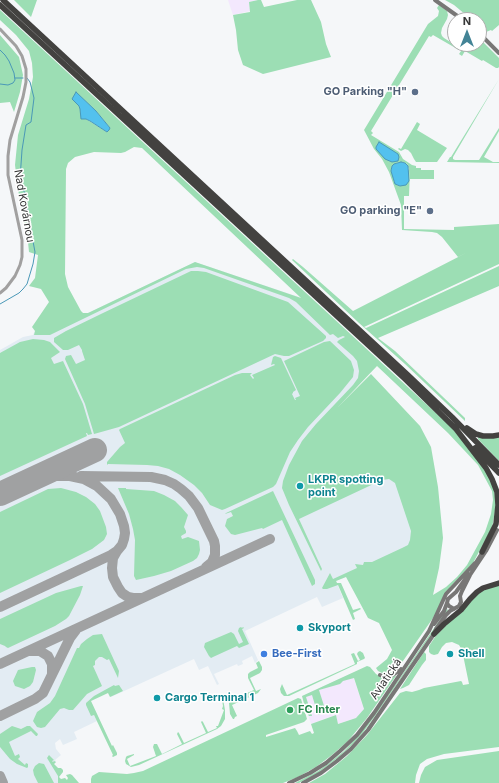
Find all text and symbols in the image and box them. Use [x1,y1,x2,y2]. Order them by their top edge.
north arrow [447,12,487,52]
text: N [463,14,471,28]
place label: GO Parking "H" [324,85,407,99]
marker: GO Parking "H" [410,87,420,97]
street label: Nad Kovárnou [11,168,37,244]
place label: GO parking "E" [340,204,422,218]
marker: GO parking "E" [425,206,435,216]
place label: LKPR spotting point [308,473,383,499]
marker: LKPR spotting point [295,481,305,491]
place label: Skyport [308,621,351,635]
marker: Skyport [295,623,305,633]
place label: Bee-First [272,647,322,661]
place label: Shell [458,647,485,661]
marker: Bee-First [259,649,269,659]
marker: Shell [445,649,455,659]
street label: Aviatická [367,656,405,702]
place label: Cargo Terminal 1 [165,691,254,705]
marker: Cargo Terminal 1 [152,693,162,703]
place label: FC Inter [298,703,340,717]
marker: FC Inter [285,705,295,715]

